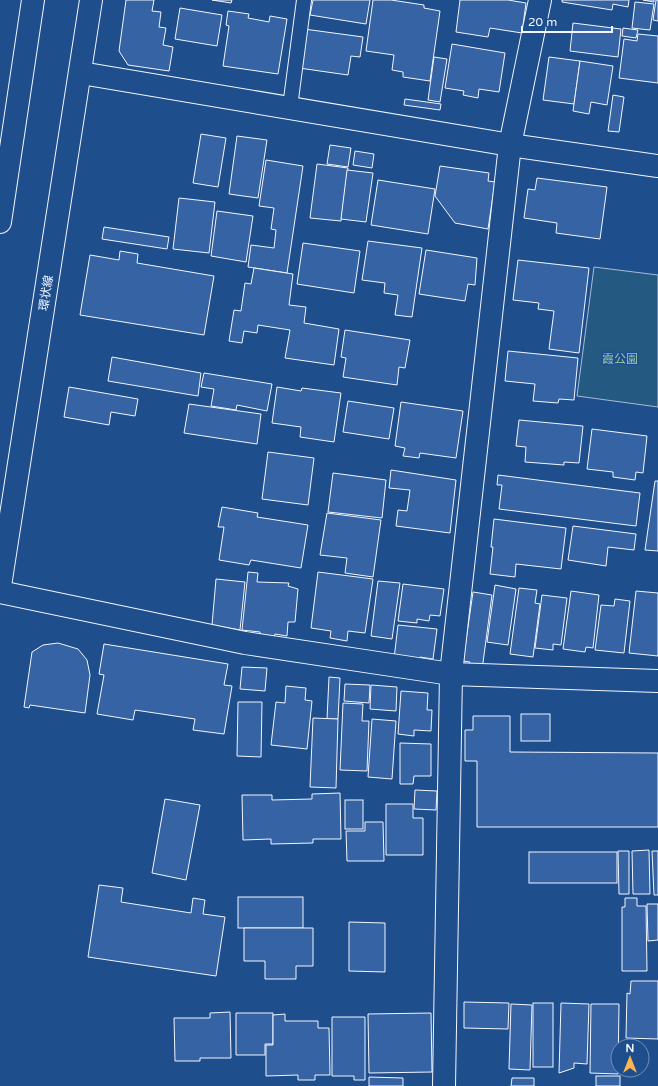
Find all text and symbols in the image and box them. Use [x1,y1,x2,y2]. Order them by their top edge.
scale bar [522,8,612,34]
text: 20 m [528,15,557,29]
street label: 環状線 [36,274,56,312]
park label: 霞公園 [602,352,638,366]
north arrow [610,1038,650,1078]
text: N [626,1042,634,1055]

